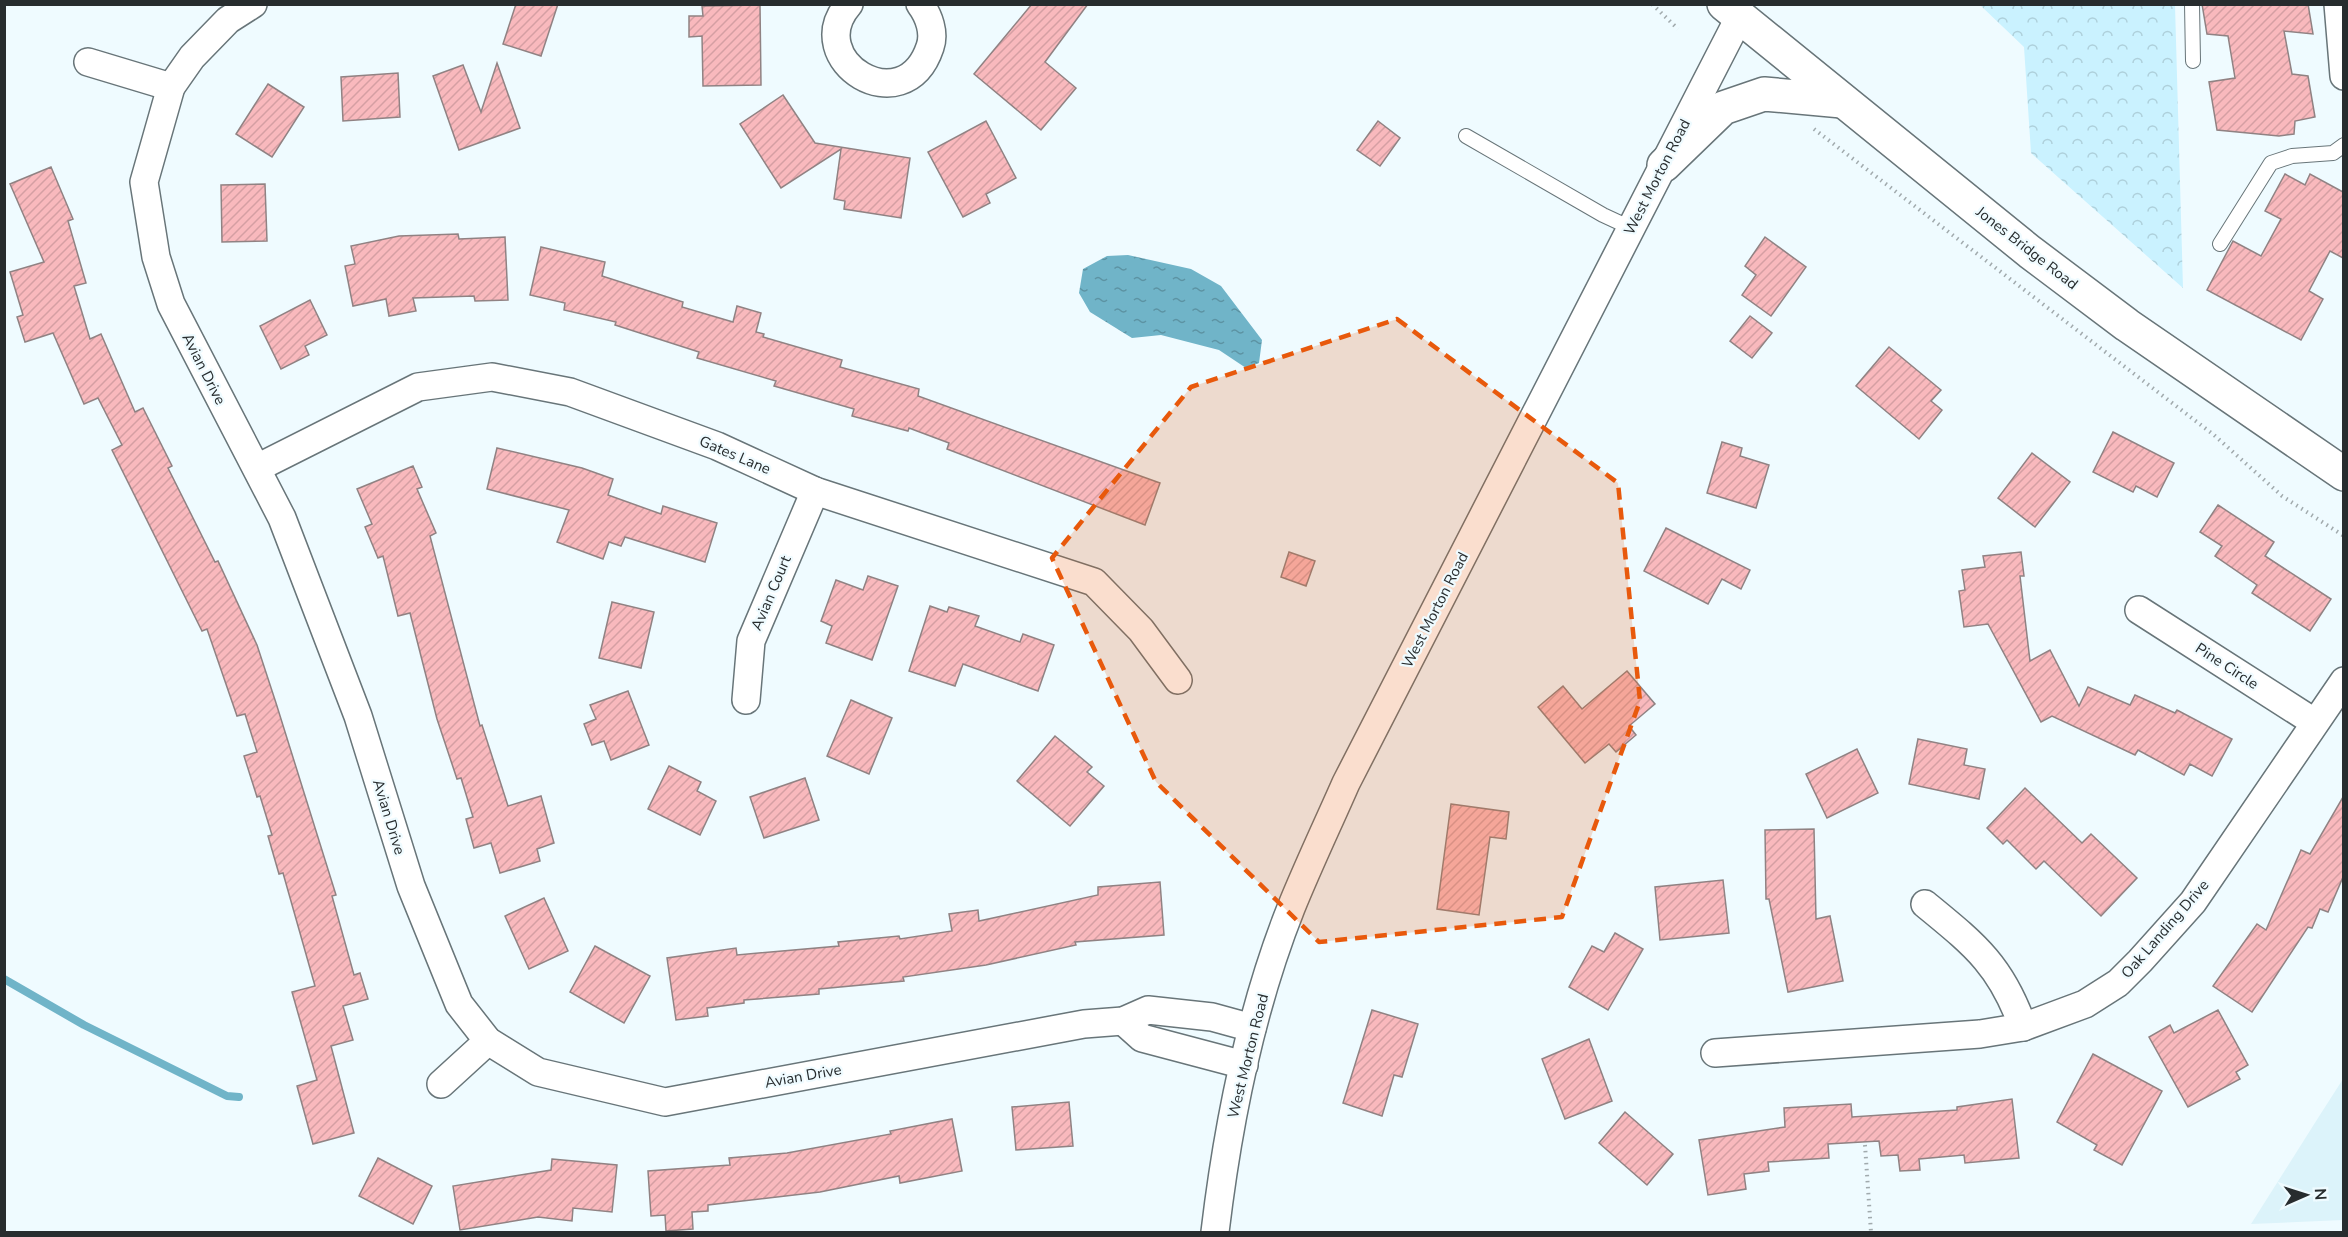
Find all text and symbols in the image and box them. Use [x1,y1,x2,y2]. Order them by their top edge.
street label: West Morton Road [1619,116,1695,238]
street label: Jones Bridge Road [1971,201,2082,294]
street label: Avian Drive [177,330,231,408]
street label: Gates Lane [696,431,774,479]
street label: West Morton Road [1397,549,1473,671]
street label: Avian Court [746,552,796,633]
street label: Pine Circle [2192,638,2262,694]
street label: Avian Drive [368,777,410,857]
street label: Oak Landing Drive [2117,875,2213,983]
street label: West Morton Road [1223,992,1273,1120]
street label: Avian Drive [763,1059,843,1093]
north arrow [2276,1165,2336,1225]
text: N [2309,1188,2331,1201]

